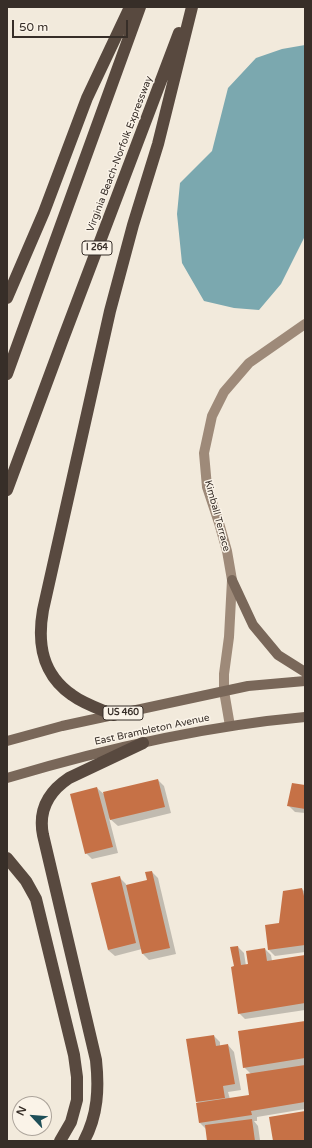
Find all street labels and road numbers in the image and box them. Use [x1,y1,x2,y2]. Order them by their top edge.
street label: Virginia Beach-Norfolk Expressway [85,74,155,234]
road number: I 264 [82,241,112,255]
street label: Kimball Terrace [202,479,232,553]
road number: US 460 [103,706,143,720]
street label: East Brambleton Avenue [93,712,211,748]

